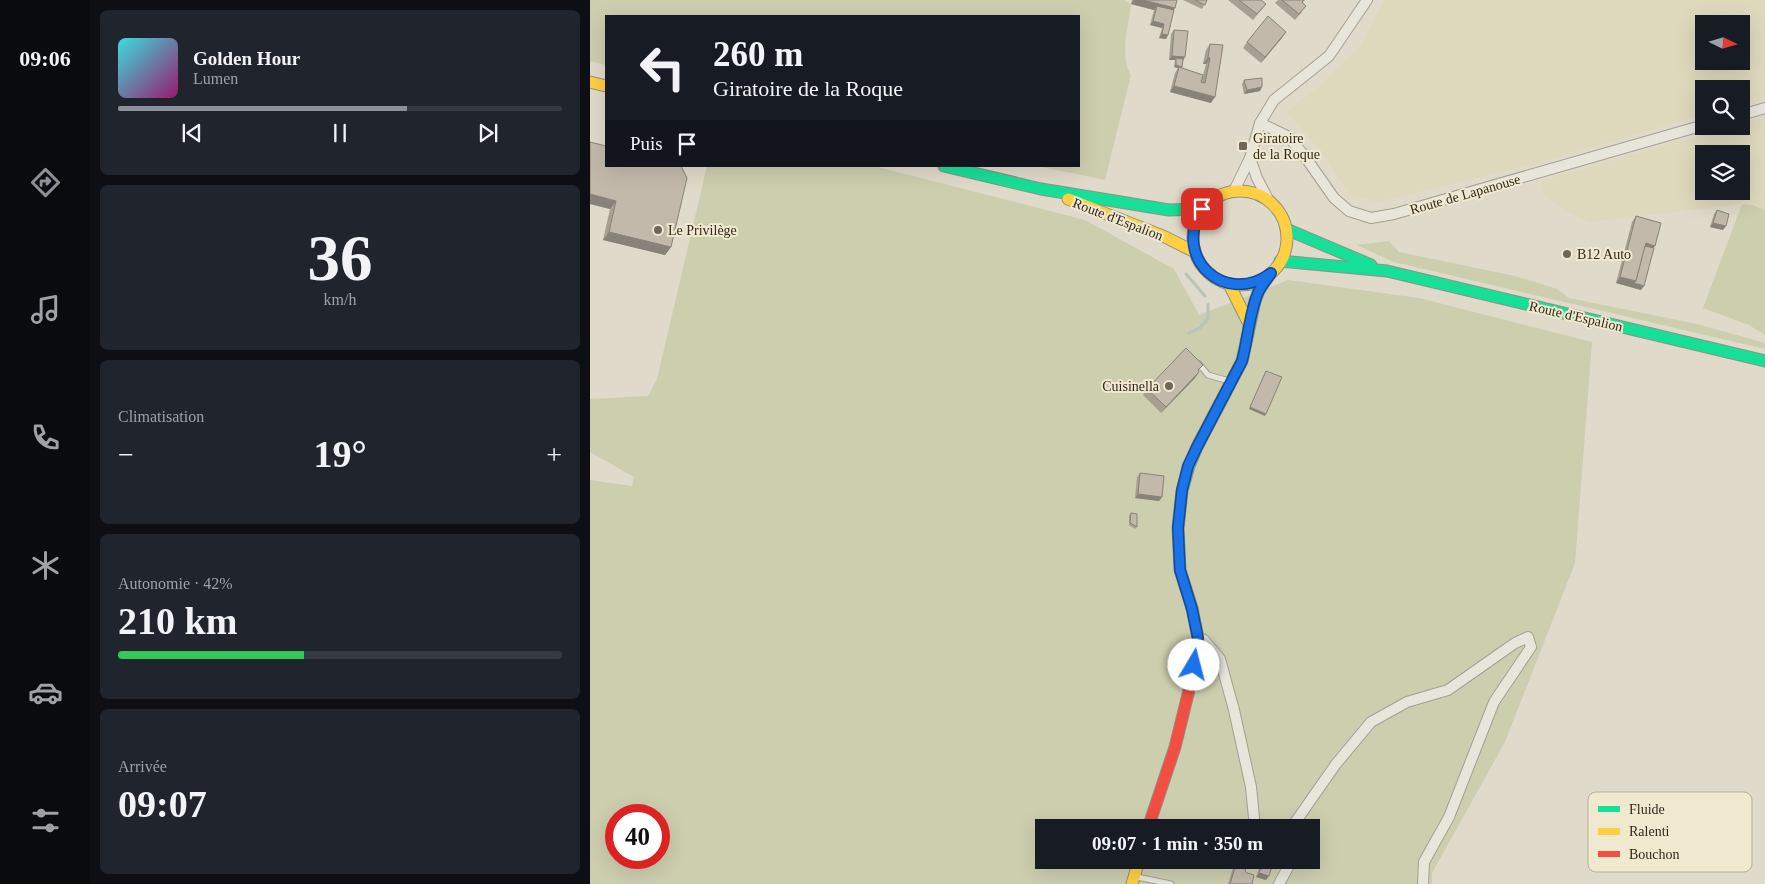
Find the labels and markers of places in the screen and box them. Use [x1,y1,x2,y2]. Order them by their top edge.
place label: Giratoire de la Roque [1253,131,1320,162]
marker: Giratoire de la Roque [1237,140,1249,152]
pin [1181,188,1223,230]
place label: Le Privilège [668,223,737,238]
marker: Le Privilège [652,224,664,236]
place label: B12 Auto [1577,247,1631,262]
marker: B12 Auto [1561,248,1573,260]
place label: Cuisinella [1102,379,1160,394]
marker: Cuisinella [1163,380,1175,392]

